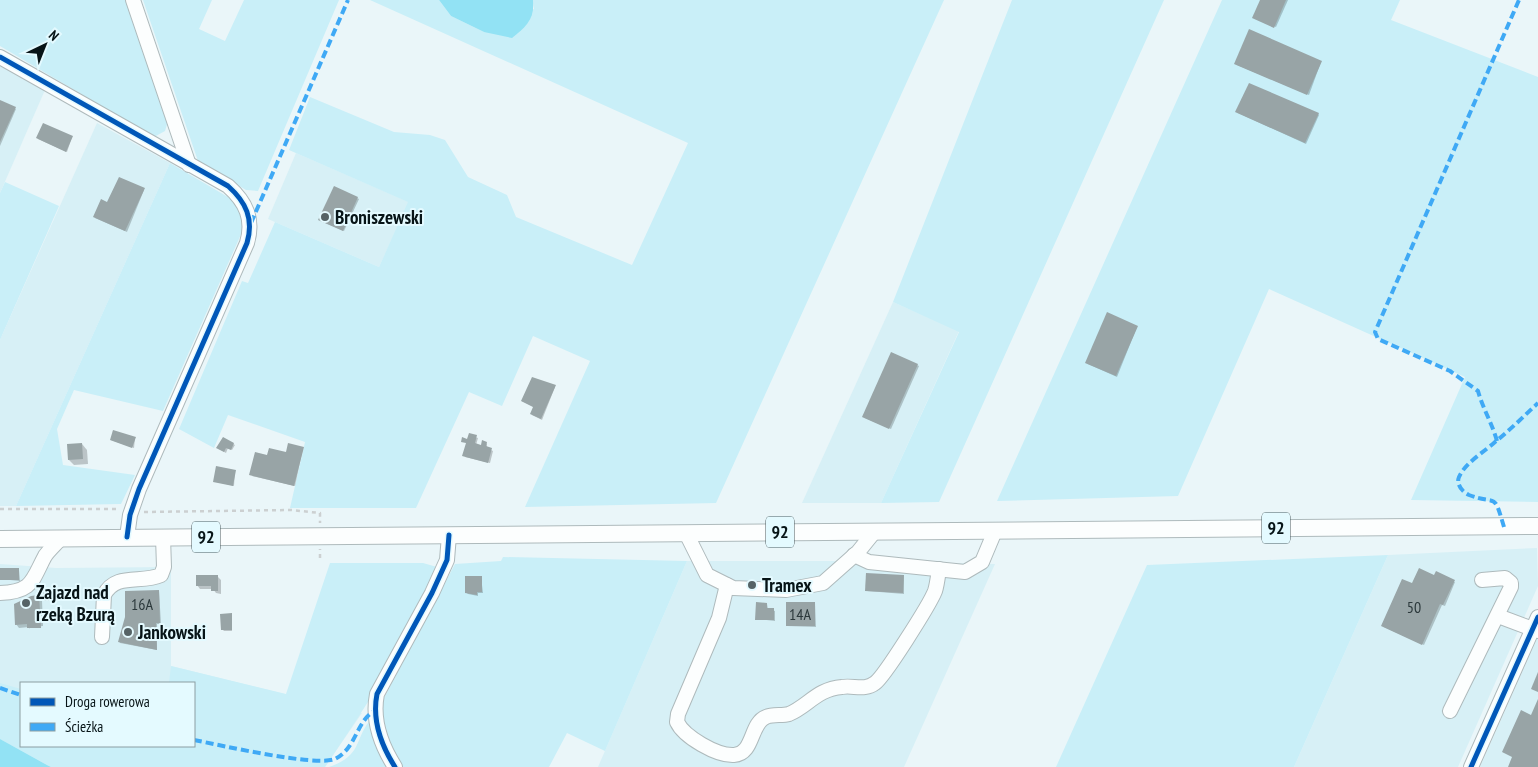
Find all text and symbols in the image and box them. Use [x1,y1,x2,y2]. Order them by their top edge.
north arrow [20,20,70,70]
text: N [45,26,63,45]
place label: Broniszewski [335,205,423,229]
marker: Broniszewski [319,211,331,223]
road number: 92 [1262,512,1290,544]
road number: 92 [766,516,794,548]
road number: 92 [192,522,220,552]
place label: Tramex [762,573,812,597]
marker: Tramex [746,579,758,591]
place label: Zajazd nad rzeką Bzurą [36,580,115,626]
house number: 16A [131,594,153,614]
marker: Zajazd nad rzeką Bzurą [20,597,32,609]
house number: 50 [1407,597,1421,617]
house number: 14A [789,604,811,624]
place label: Jankowski [137,620,206,644]
marker: Jankowski [122,626,134,638]
legend [20,682,195,747]
text: Droga rowerowa [65,692,150,711]
text: Ścieżka [65,717,103,736]

